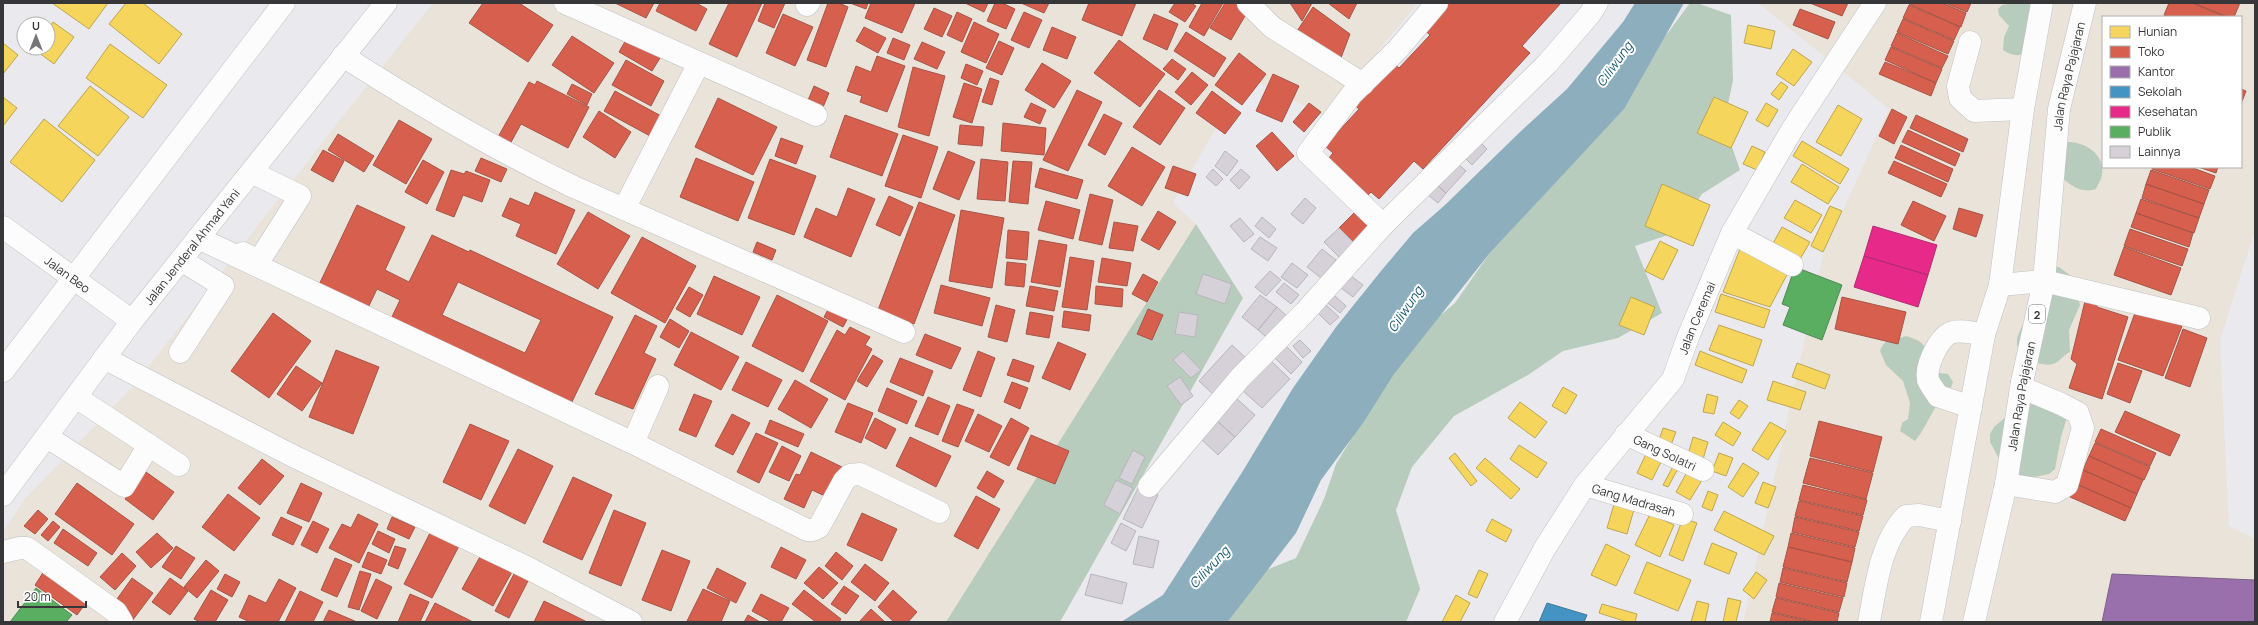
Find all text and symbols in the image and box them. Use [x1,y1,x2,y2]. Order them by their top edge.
north arrow [16,16,56,56]
legend [2102,16,2242,168]
text: U [32,18,40,33]
street label: Jalan Raya Pajajaran [2049,20,2089,131]
text: Hunian [2138,23,2177,40]
water label: Ciliwung [1592,37,1637,90]
text: Toko [2138,43,2164,60]
text: Kantor [2138,63,2176,80]
text: Sekolah [2138,83,2182,100]
text: Kesehatan [2138,103,2197,120]
text: Publik [2138,123,2172,140]
text: Lainnya [2138,143,2180,160]
street label: Jalan Jenderal Ahmad Yani [140,185,243,308]
street label: Jalan Beo [41,252,94,297]
street label: Jalan Ceremai [1674,279,1719,357]
water label: Ciliwung [1383,282,1428,335]
road number: 2 [2029,305,2045,323]
street label: Jalan Raya Pajajaran [2003,339,2039,452]
street label: Gang Solatri [1631,430,1699,474]
street label: Gang Madrasah [1590,479,1678,520]
water label: Ciliwung [1185,541,1234,592]
scale bar [18,583,86,609]
text: 20 m [24,588,51,605]

